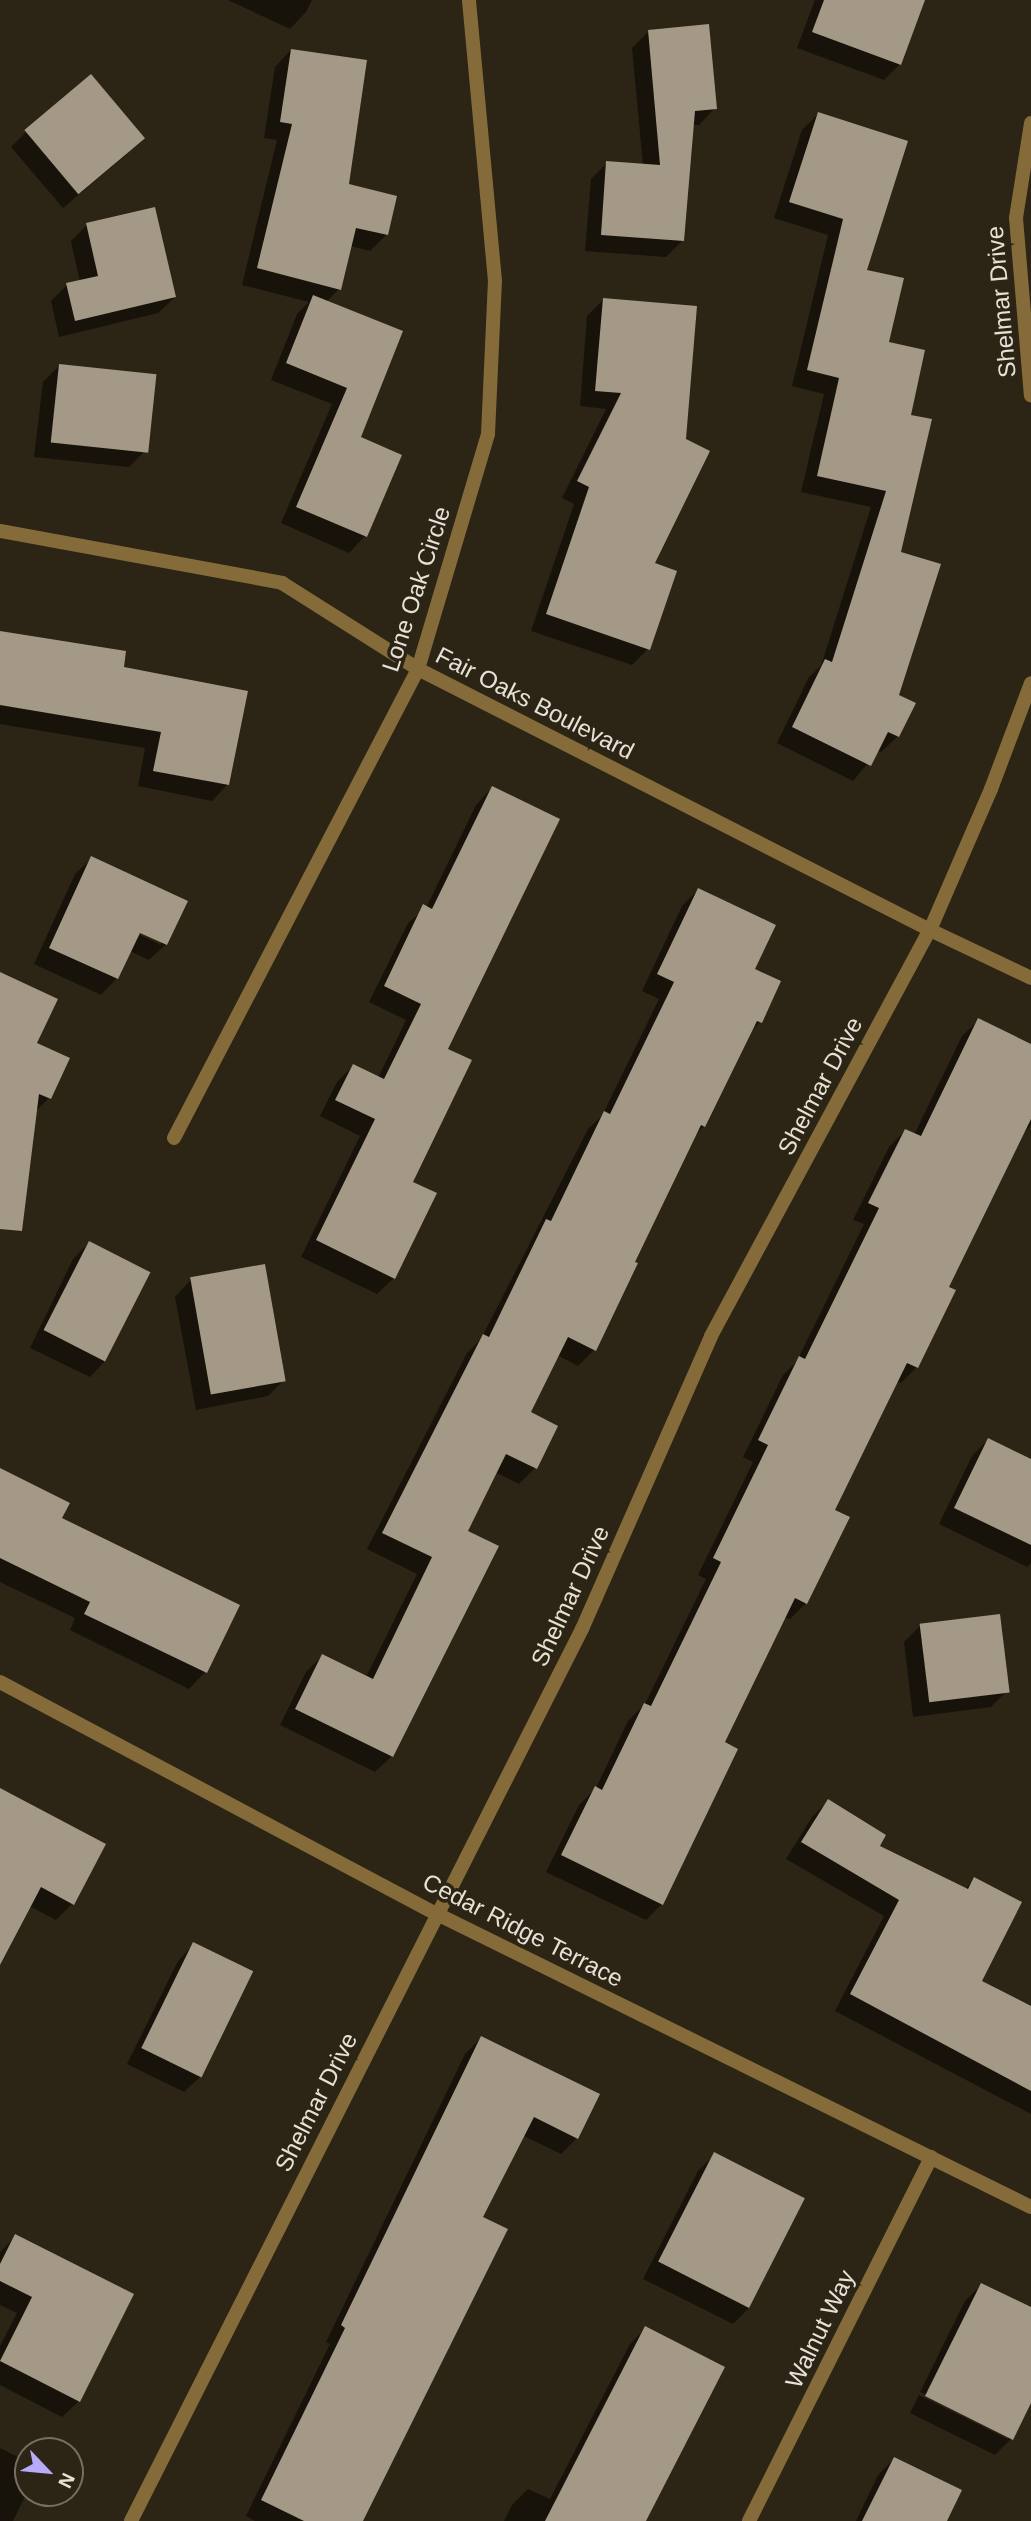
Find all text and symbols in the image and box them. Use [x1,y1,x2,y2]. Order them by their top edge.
street label: Shelmar Drive [980,225,1022,379]
street label: Lone Oak Circle [376,503,456,675]
street label: Fair Oaks Boulevard [431,641,639,765]
street label: Shelmar Drive [772,1012,868,1160]
street label: Shelmar Drive [525,1521,615,1671]
street label: Cedar Ridge Terrace [418,1867,628,1993]
street label: Shelmar Drive [269,2028,363,2176]
street label: Walnut Way [779,2265,861,2393]
north arrow [14,2437,84,2507]
text: N [54,2470,79,2491]

